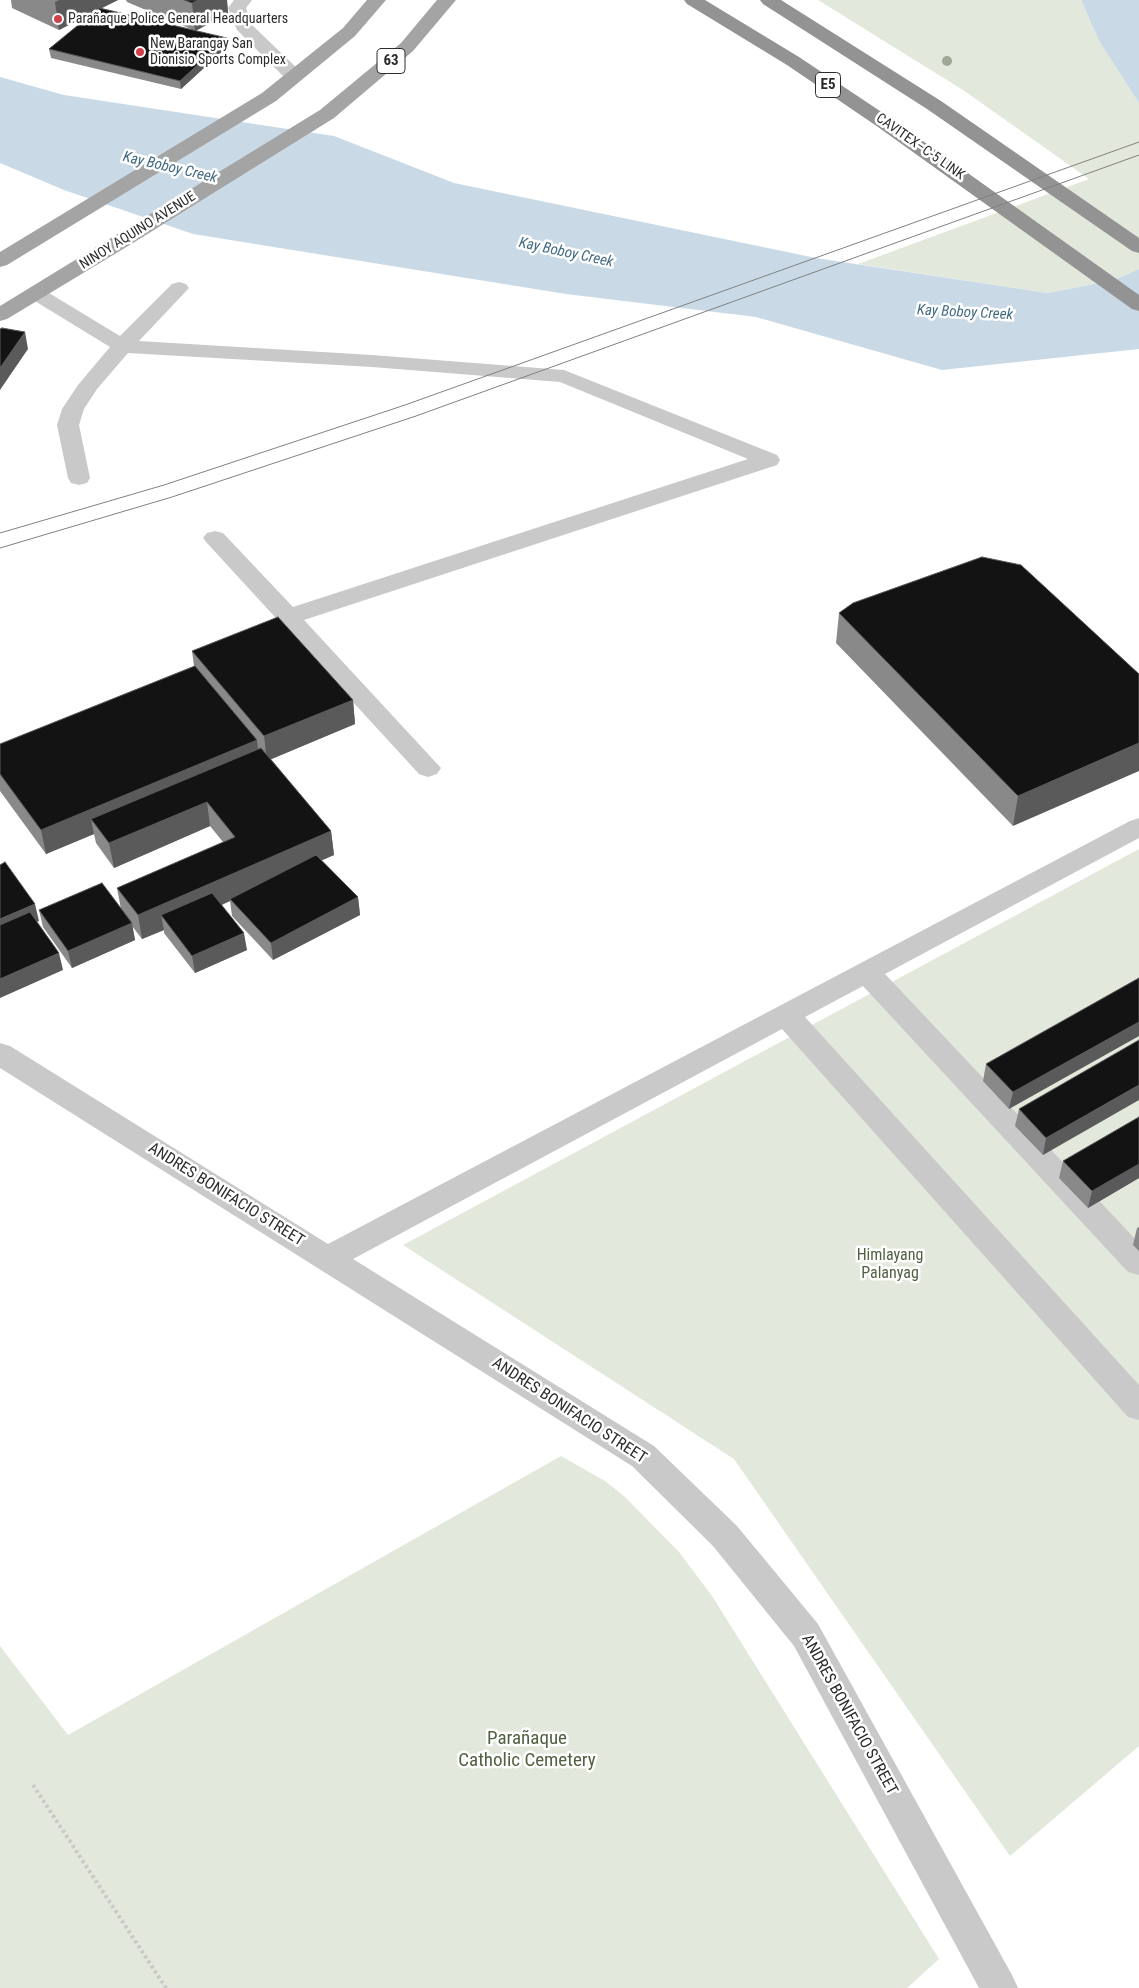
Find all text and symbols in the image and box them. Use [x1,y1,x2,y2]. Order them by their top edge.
place label: Parañaque Police General Headquarters [68,11,288,27]
marker: Parañaque Police General Headquarters [52,13,64,25]
place label: New Barangay San Dionisio Sports Complex [150,36,286,68]
marker: New Barangay San Dionisio Sports Complex [134,46,146,58]
road number: 63 [377,48,405,74]
road number: E5 [816,72,840,98]
street label: CAVITEX–C-5 LINK [872,110,968,184]
water label: Kay Boboy Creek [121,148,219,188]
street label: NINOY AQUINO AVENUE [77,189,199,273]
water label: Kay Boboy Creek [517,234,615,272]
water label: Kay Boboy Creek [917,301,1013,325]
street label: ANDRES BONIFACIO STREET [144,1139,308,1251]
park label: Himlayang Palanyag [857,1246,923,1284]
street label: ANDRES BONIFACIO STREET [488,1354,650,1468]
street label: ANDRES BONIFACIO STREET [797,1631,901,1799]
park label: Parañaque Catholic Cemetery [458,1728,596,1772]

